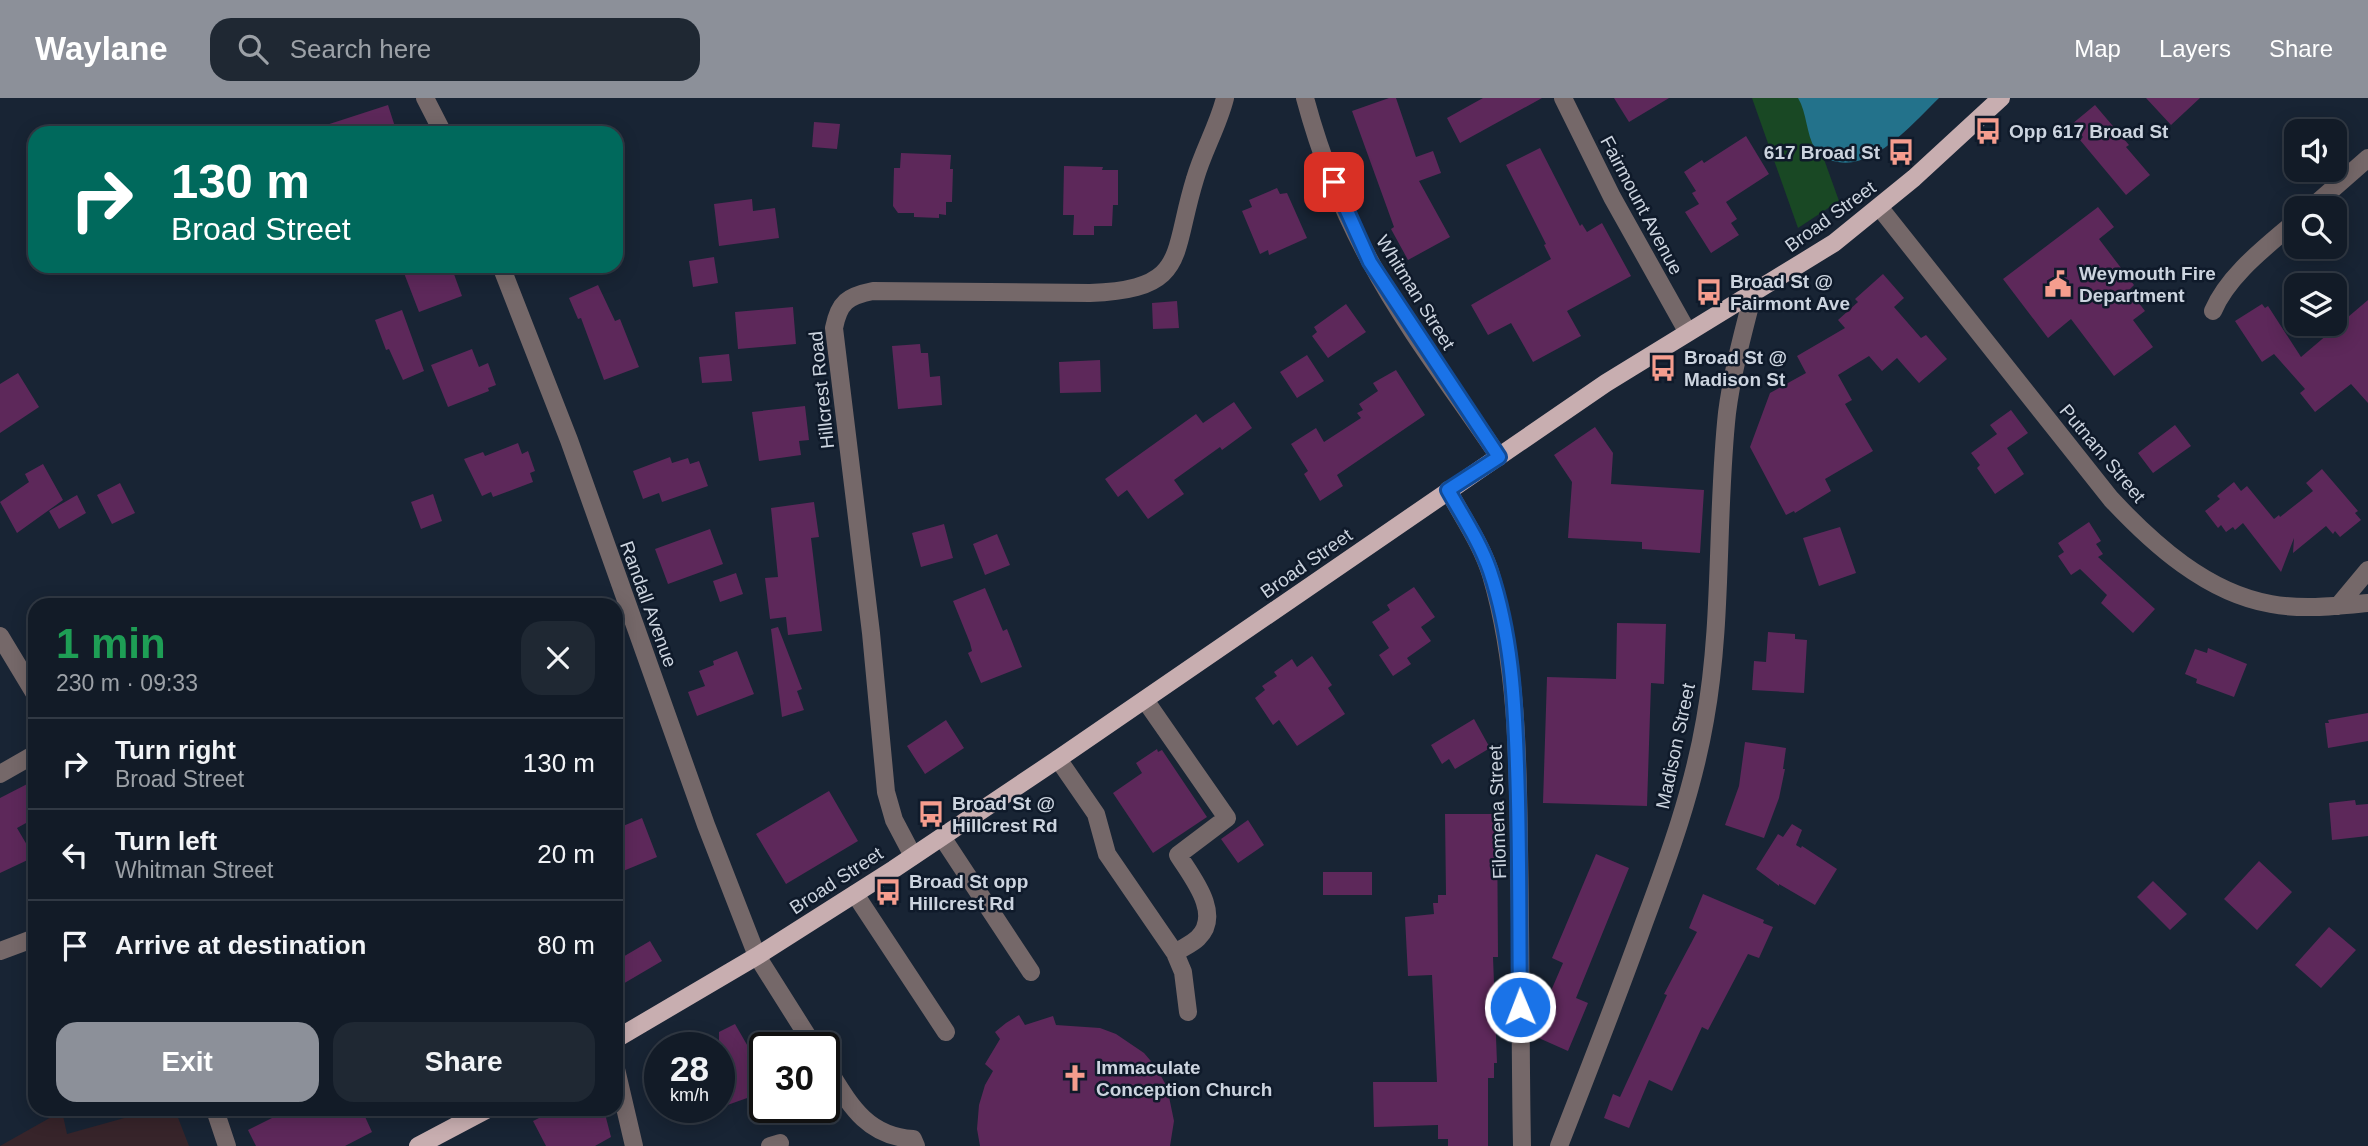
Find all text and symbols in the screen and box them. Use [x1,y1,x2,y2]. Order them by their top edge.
search box [210,18,700,81]
text: Waylane [35,30,168,67]
icon: search [234,30,272,68]
text: Search here [290,34,431,64]
text: Map [2074,35,2121,62]
text: Layers [2159,35,2231,62]
text: Share [2269,35,2333,62]
bus stop icon: Opp 617 Broad St [1973,116,2003,146]
map controls [2284,119,2347,336]
button: sound [2284,119,2347,182]
place label: Opp 617 Broad St [2009,121,2169,142]
street label: Fairmount Avenue [1596,132,1687,278]
bus stop icon: 617 Broad St [1886,137,1916,167]
place label: 617 Broad St [1764,142,1881,163]
pin [1304,152,1364,212]
icon: right [56,154,147,245]
text: 130 m [171,154,310,208]
icon: arrive [1315,163,1353,201]
street label: Broad Street [1781,176,1880,256]
button: search [2284,196,2347,259]
text: Broad Street [171,211,351,247]
street label: Whitman Street [1372,231,1460,354]
place label: Weymouth Fire Department [2079,263,2216,306]
public building icon: Weymouth Fire Department [2043,269,2073,299]
place label: Broad St @ Fairmont Ave [1730,271,1850,314]
button: layers [2284,273,2347,336]
bus stop icon: Broad St @ Fairmont Ave [1694,277,1724,307]
street label: Hillcrest Road [805,330,838,450]
place label: Broad St @ Madison St [1684,347,1787,390]
bus stop icon: Broad St @ Madison St [1648,353,1678,383]
street label: Putnam Street [2056,400,2150,507]
street label: Broad Street [1257,524,1357,603]
street label: Randall Avenue [616,538,681,670]
text: 1 min [56,620,166,667]
button: close [521,621,595,695]
text: 230 m · 09:33 [56,670,198,696]
street label: Madison Street [1652,681,1699,811]
text: Turn right [115,735,236,765]
street label: Filomena Street [1485,744,1510,879]
icon: right [56,745,94,783]
text: 130 m [523,748,595,778]
text: Broad Street [115,766,244,792]
place label: Broad St @ Hillcrest Rd [952,793,1058,836]
bus stop icon: Broad St @ Hillcrest Rd [916,799,946,829]
text: Turn left [115,826,217,856]
icon: left [56,836,94,874]
text: 20 m [537,839,595,869]
street label: Broad Street [786,842,887,918]
text: Whitman Street [115,857,274,883]
place label: Broad St opp Hillcrest Rd [909,871,1028,914]
bus stop icon: Broad St opp Hillcrest Rd [873,877,903,907]
icon: arrive [56,927,94,965]
text: Arrive at destination [115,930,366,960]
text: 80 m [537,930,595,960]
position arrow [1483,970,1557,1044]
button: Exit [56,1022,319,1102]
button: Share [333,1022,595,1102]
speed limit sign: 30 [749,1032,840,1123]
text: 28 [670,1049,709,1088]
place label: Immaculate Conception Church [1096,1057,1272,1100]
church icon: Immaculate Conception Church [1060,1063,1090,1093]
text: km/h [670,1085,709,1105]

